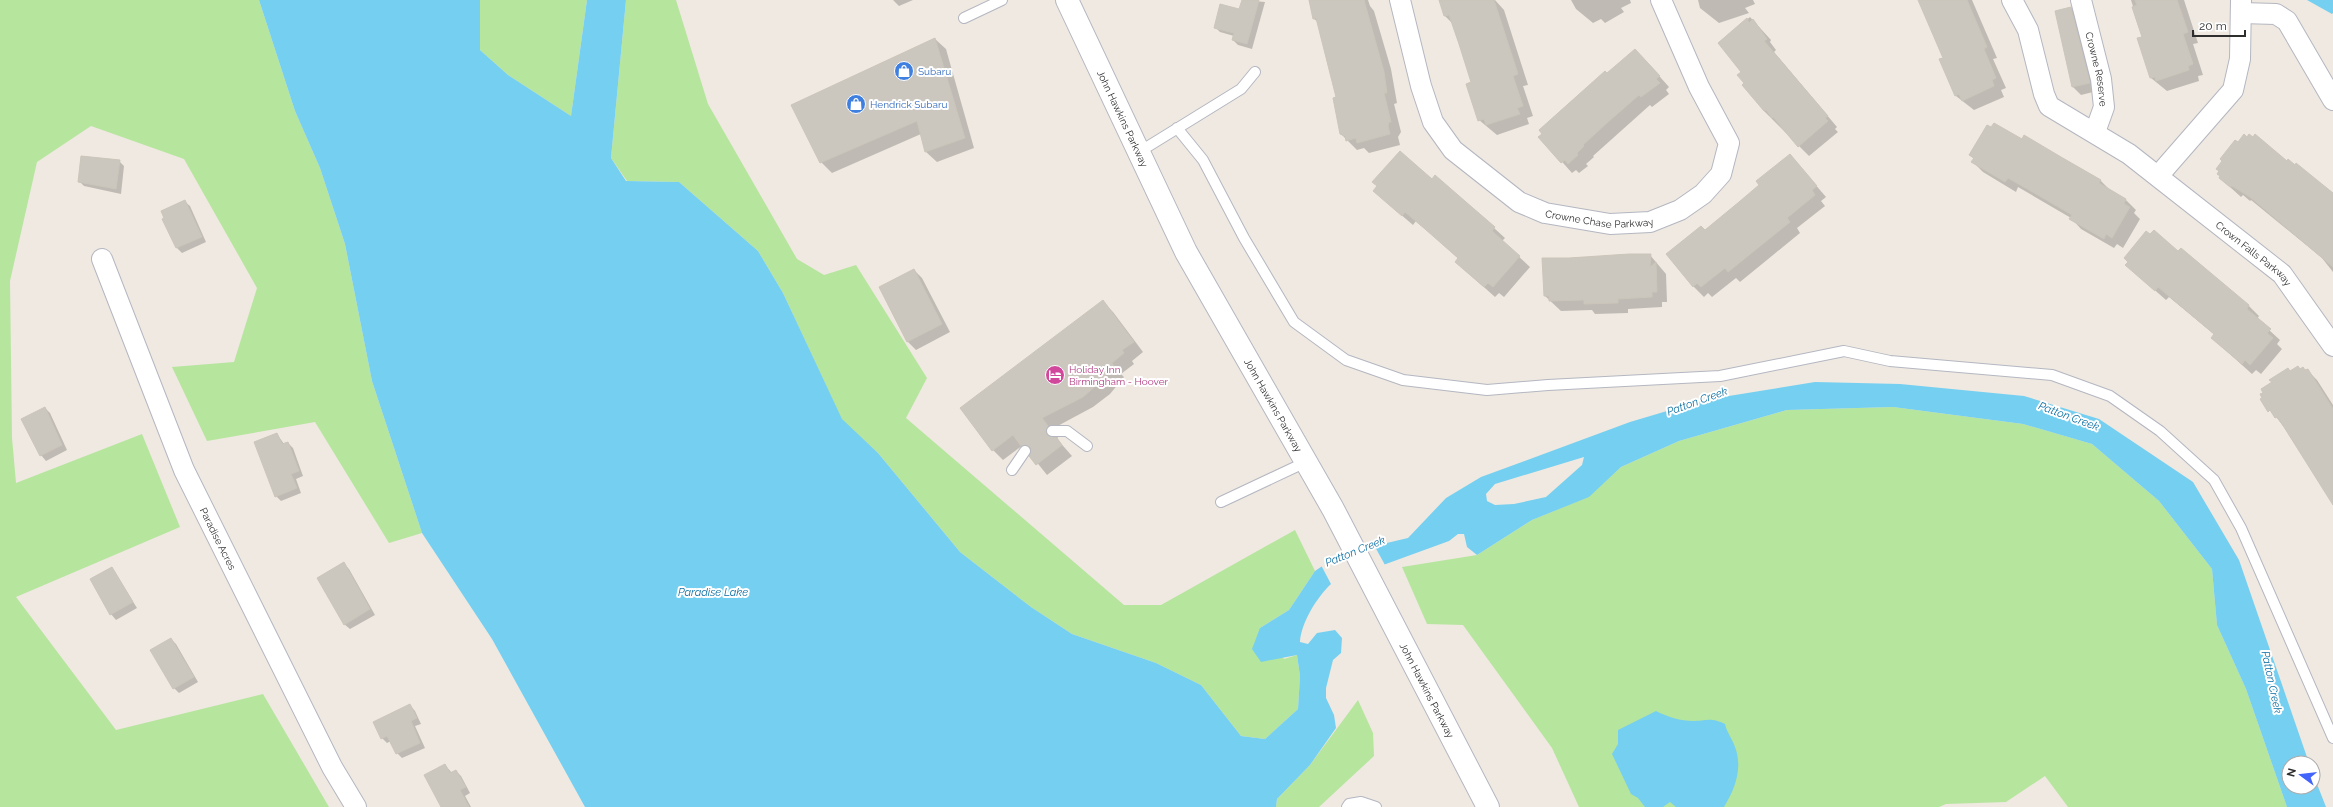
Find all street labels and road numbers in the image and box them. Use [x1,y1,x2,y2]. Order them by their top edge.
street label: Crowne Reserve [2083,31,2109,107]
street label: John Hawkins Parkway [1095,69,1150,169]
street label: Crowne Chase Parkway [1544,208,1656,230]
street label: Crown Falls Parkway [2213,219,2294,289]
street label: John Hawkins Parkway [1242,357,1304,454]
street label: Paradise Acres [198,506,238,572]
street label: John Hawkins Parkway [1398,641,1456,740]

